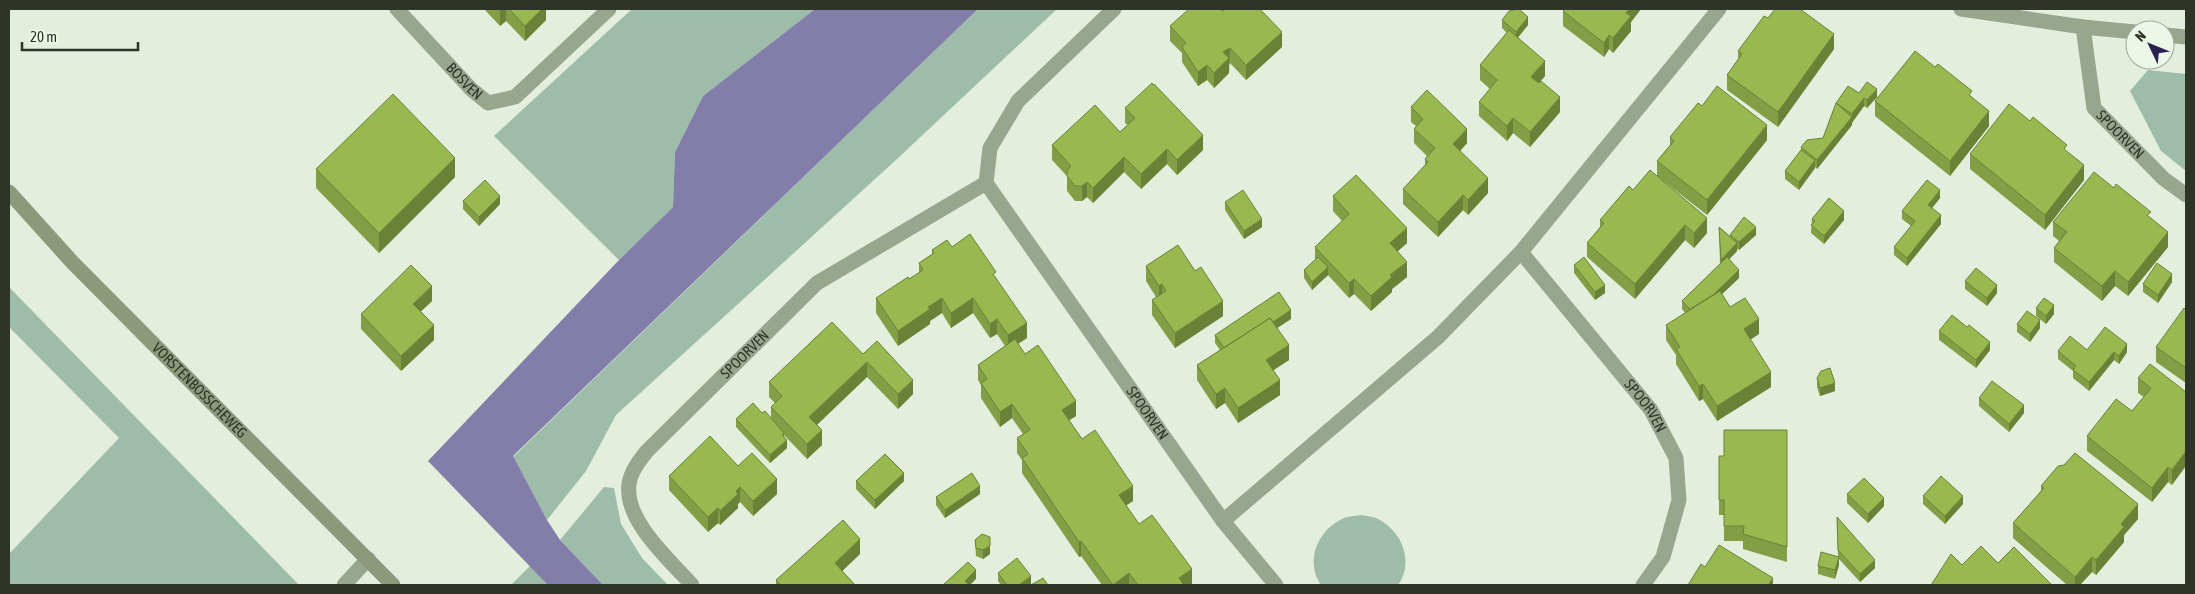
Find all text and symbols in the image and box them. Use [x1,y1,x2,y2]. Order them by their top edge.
scale bar [22,20,139,52]
north arrow [2125,20,2175,70]
text: 20 m [30,28,57,45]
text: N [2132,28,2149,45]
street label: BOSVEN [443,59,486,103]
street label: SPOORVEN [2093,106,2148,162]
street label: SPOORVEN [717,327,772,382]
street label: VORSTENBOSSCHEWEG [149,339,251,441]
street label: SPOORVEN [1621,376,1670,435]
street label: SPOORVEN [1123,383,1172,443]

